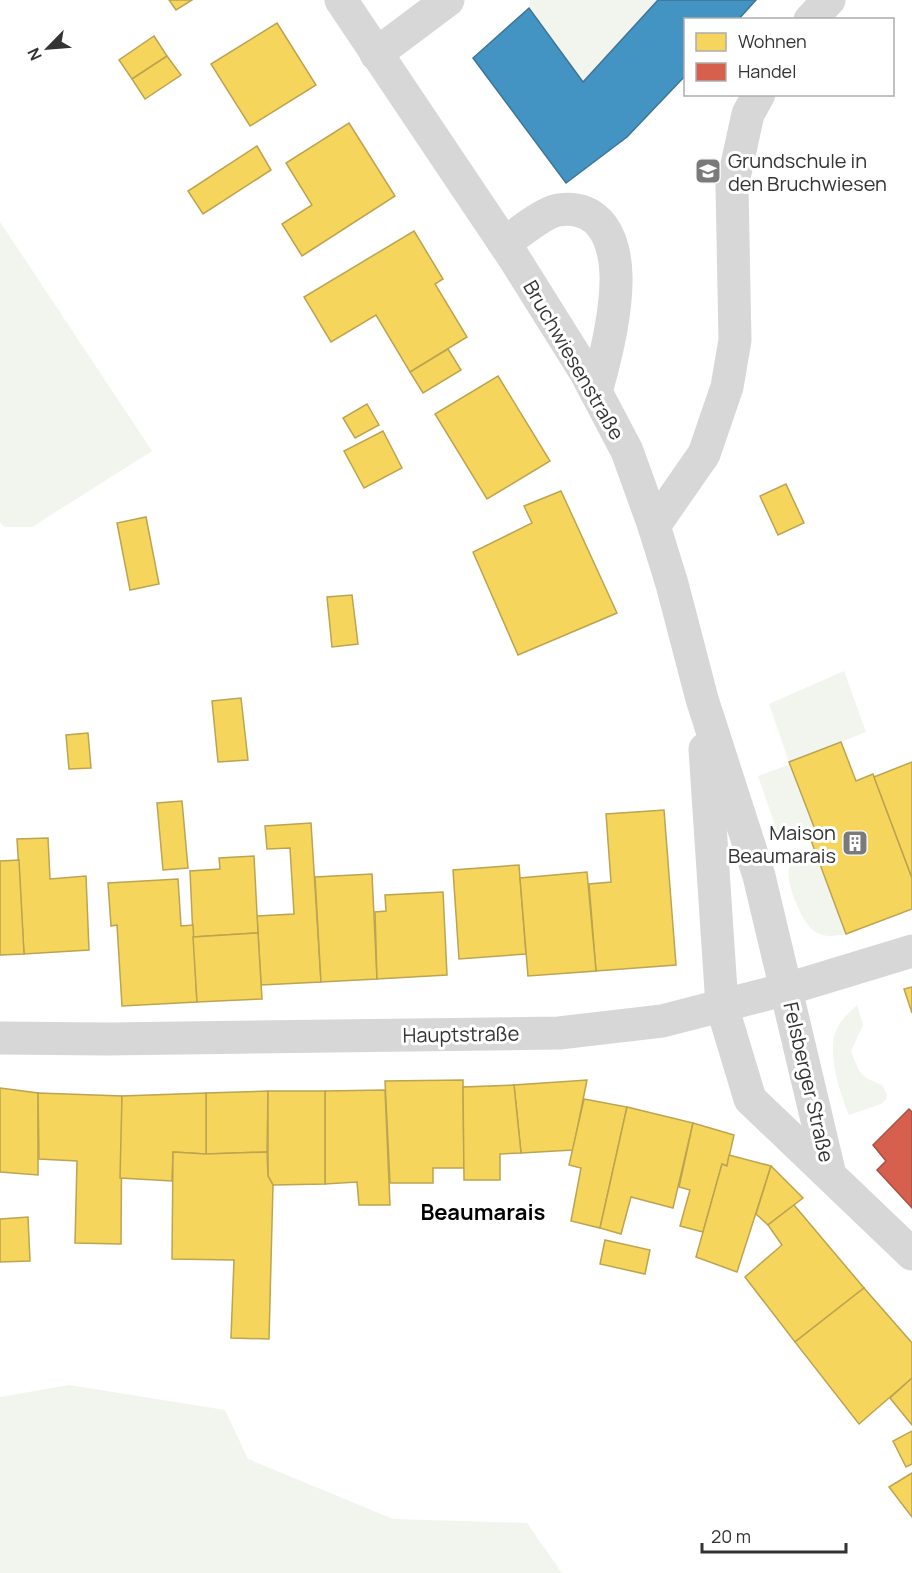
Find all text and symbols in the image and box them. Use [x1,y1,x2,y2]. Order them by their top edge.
north arrow [18,18,78,78]
legend [684,18,894,96]
text: Wohnen [738,29,807,53]
text: N [22,44,47,64]
text: Handel [738,59,796,83]
place label: Grundschule in den Bruchwiesen [728,147,887,197]
school or university icon: Grundschule in den Bruchwiesen [693,156,723,186]
street label: Bruchwiesenstraße [517,275,631,445]
place label: Maison Beaumarais [728,819,836,869]
building icon: Maison Beaumarais [840,828,870,858]
street label: Felsberger Straße [777,999,841,1165]
street label: Hauptstraße [402,1019,520,1049]
district label: Beaumarais [420,1197,546,1227]
scale bar [702,1516,846,1554]
text: 20 m [711,1524,751,1548]

